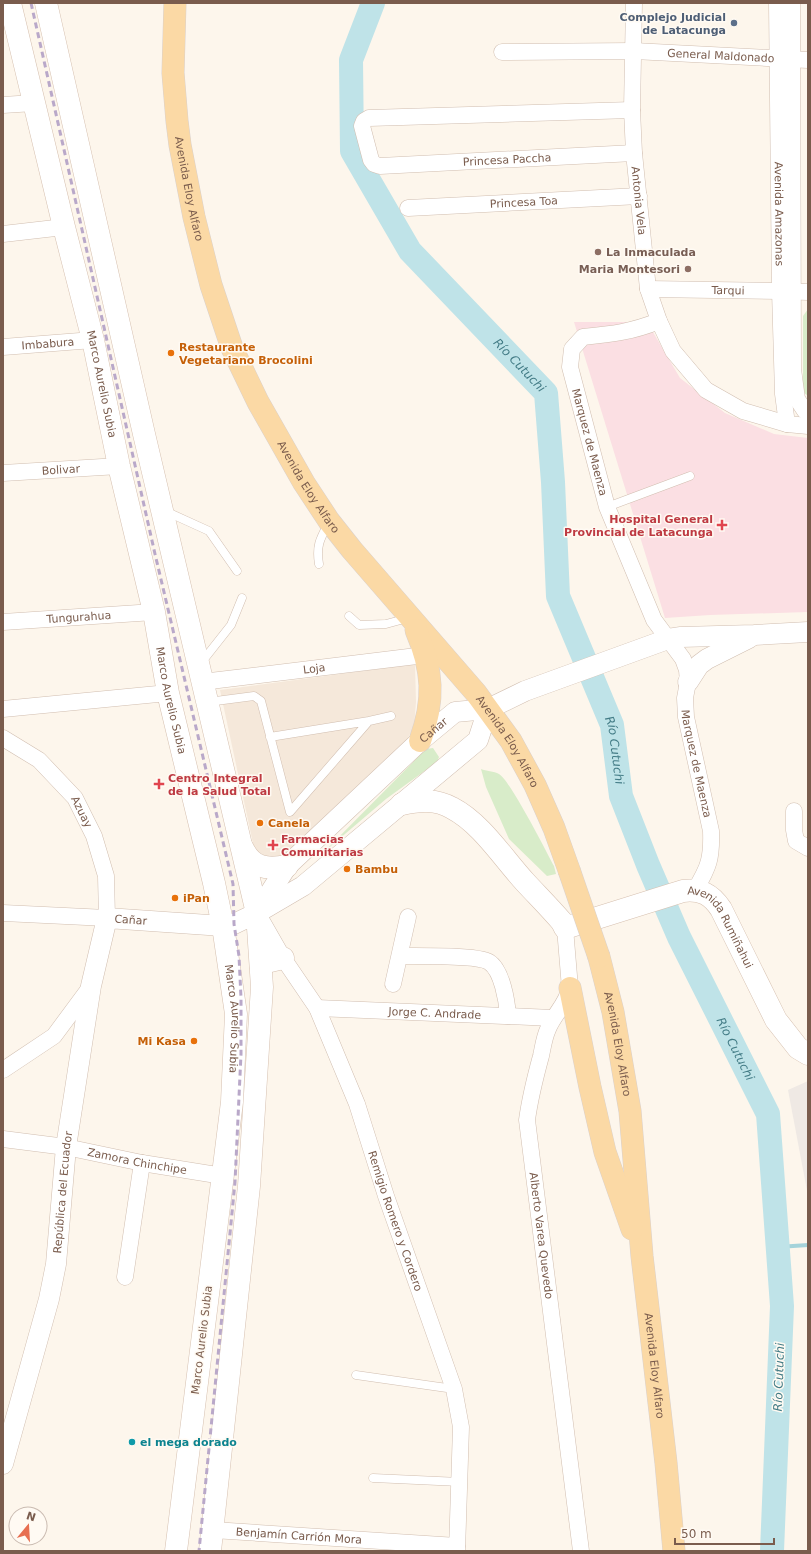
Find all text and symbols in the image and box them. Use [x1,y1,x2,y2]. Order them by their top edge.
place label: Complejo Judicial de Latacunga [620,11,726,37]
marker: Complejo Judicial de Latacunga [729,18,739,28]
street label: General Maldonado [667,46,775,65]
street label: Avenida Eloy Alfaro [172,136,206,243]
street label: Princesa Paccha [462,151,552,168]
street label: Avenida Amazonas [772,162,786,267]
street label: Antonia Vela [629,166,649,236]
street label: Princesa Toa [489,194,558,210]
place label: La Inmaculada [606,246,696,259]
marker: La Inmaculada [593,247,603,257]
place label: Maria Montesori [579,263,680,276]
marker: Maria Montesori [683,264,693,274]
street label: Tarqui [710,283,745,297]
street label: Marco Aurelio Subia [84,329,120,439]
street label: Imbabura [21,335,75,352]
water label: Río Cutuchi [491,336,549,395]
place label: Restaurante Vegetariano Brocolini [179,341,313,367]
marker: Restaurante Vegetariano Brocolini [166,348,176,358]
street label: Marquez de Maenza [569,387,610,497]
street label: Avenida Eloy Alfaro [275,438,343,536]
street label: Bolivar [41,462,81,477]
place label: Hospital General Provincial de Latacunga [564,513,713,539]
marker: Hospital General Provincial de Latacunga [716,519,728,531]
street label: Tungurahua [45,608,112,626]
street label: Marco Aurelio Subia [154,646,189,755]
street label: Loja [302,661,326,676]
street label: Avenida Eloy Alfaro [474,693,542,790]
street label: Marquez de Maenza [679,709,714,819]
street label: Cañar [417,714,450,745]
water label: Río Cutuchi [602,714,627,786]
place label: Centro Integral de la Salud Total [168,772,271,798]
marker: Centro Integral de la Salud Total [153,778,165,790]
street label: Azuay [69,794,95,830]
place label: Canela [268,817,310,830]
marker: Canela [255,818,265,828]
place label: Farmacias Comunitarias [281,833,364,859]
marker: Farmacias Comunitarias [268,840,278,850]
place label: Bambu [355,863,398,876]
marker: Bambu [342,864,352,874]
street label: Avenida Rumiñahui [687,884,756,970]
place label: iPan [183,892,210,905]
marker: iPan [170,893,180,903]
street label: Cañar [114,912,148,927]
street label: Marco Aurelio Subia [222,963,243,1074]
street label: Avenida Eloy Alfaro [602,990,634,1098]
street label: Jorge C. Andrade [387,1004,482,1021]
water label: Río Cutuchi [714,1015,757,1083]
place label: Mi Kasa [138,1035,186,1048]
marker: Mi Kasa [189,1036,199,1046]
street label: República del Ecuador [50,1130,75,1254]
street label: Zamora Chinchipe [86,1145,188,1177]
street label: Remigio Romero y Cordero [366,1149,426,1293]
street label: Alberto Varea Quevedo [527,1172,556,1300]
street label: Marco Aurelio Subia [189,1285,215,1395]
street label: Avenida Eloy Alfaro [642,1312,667,1419]
water label: Río Cutuchi [771,1342,787,1412]
place label: el mega dorado [140,1436,237,1449]
marker: el mega dorado [127,1437,137,1447]
north arrow [8,1506,48,1546]
text: N [25,1509,37,1525]
scale bar [675,1520,774,1546]
street label: Benjamín Carrión Mora [235,1525,362,1546]
text: 50 m [681,1527,712,1541]

